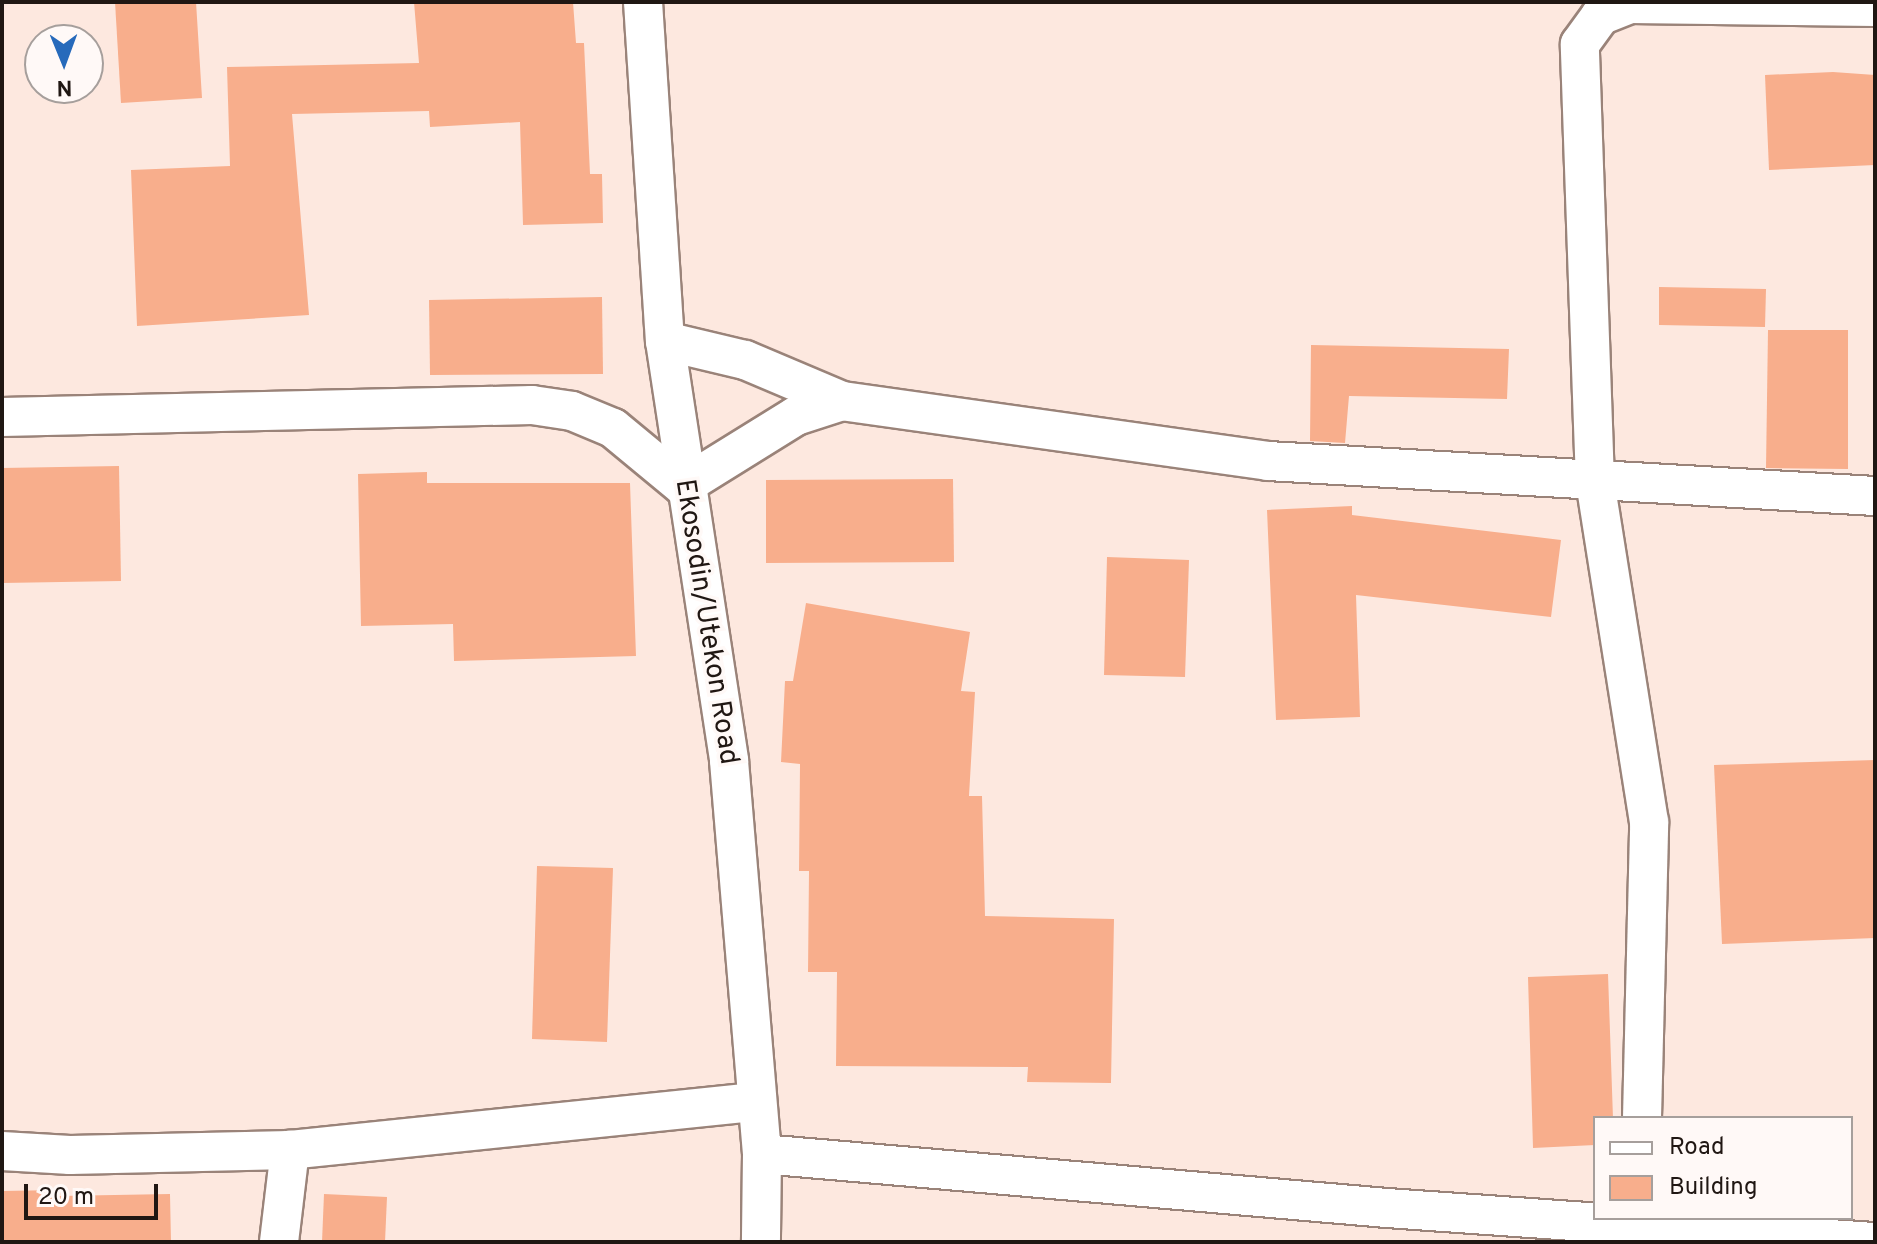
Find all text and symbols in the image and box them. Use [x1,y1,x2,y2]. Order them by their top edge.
north arrow [24,24,104,104]
text: N [56,73,73,100]
street label: Ekosodin/Utekon Road [667,477,745,767]
legend [1593,1116,1853,1220]
text: Road [1669,1133,1725,1163]
scale bar [28,1168,162,1218]
text: Building [1669,1173,1758,1203]
text: 20 m [38,1183,94,1213]

